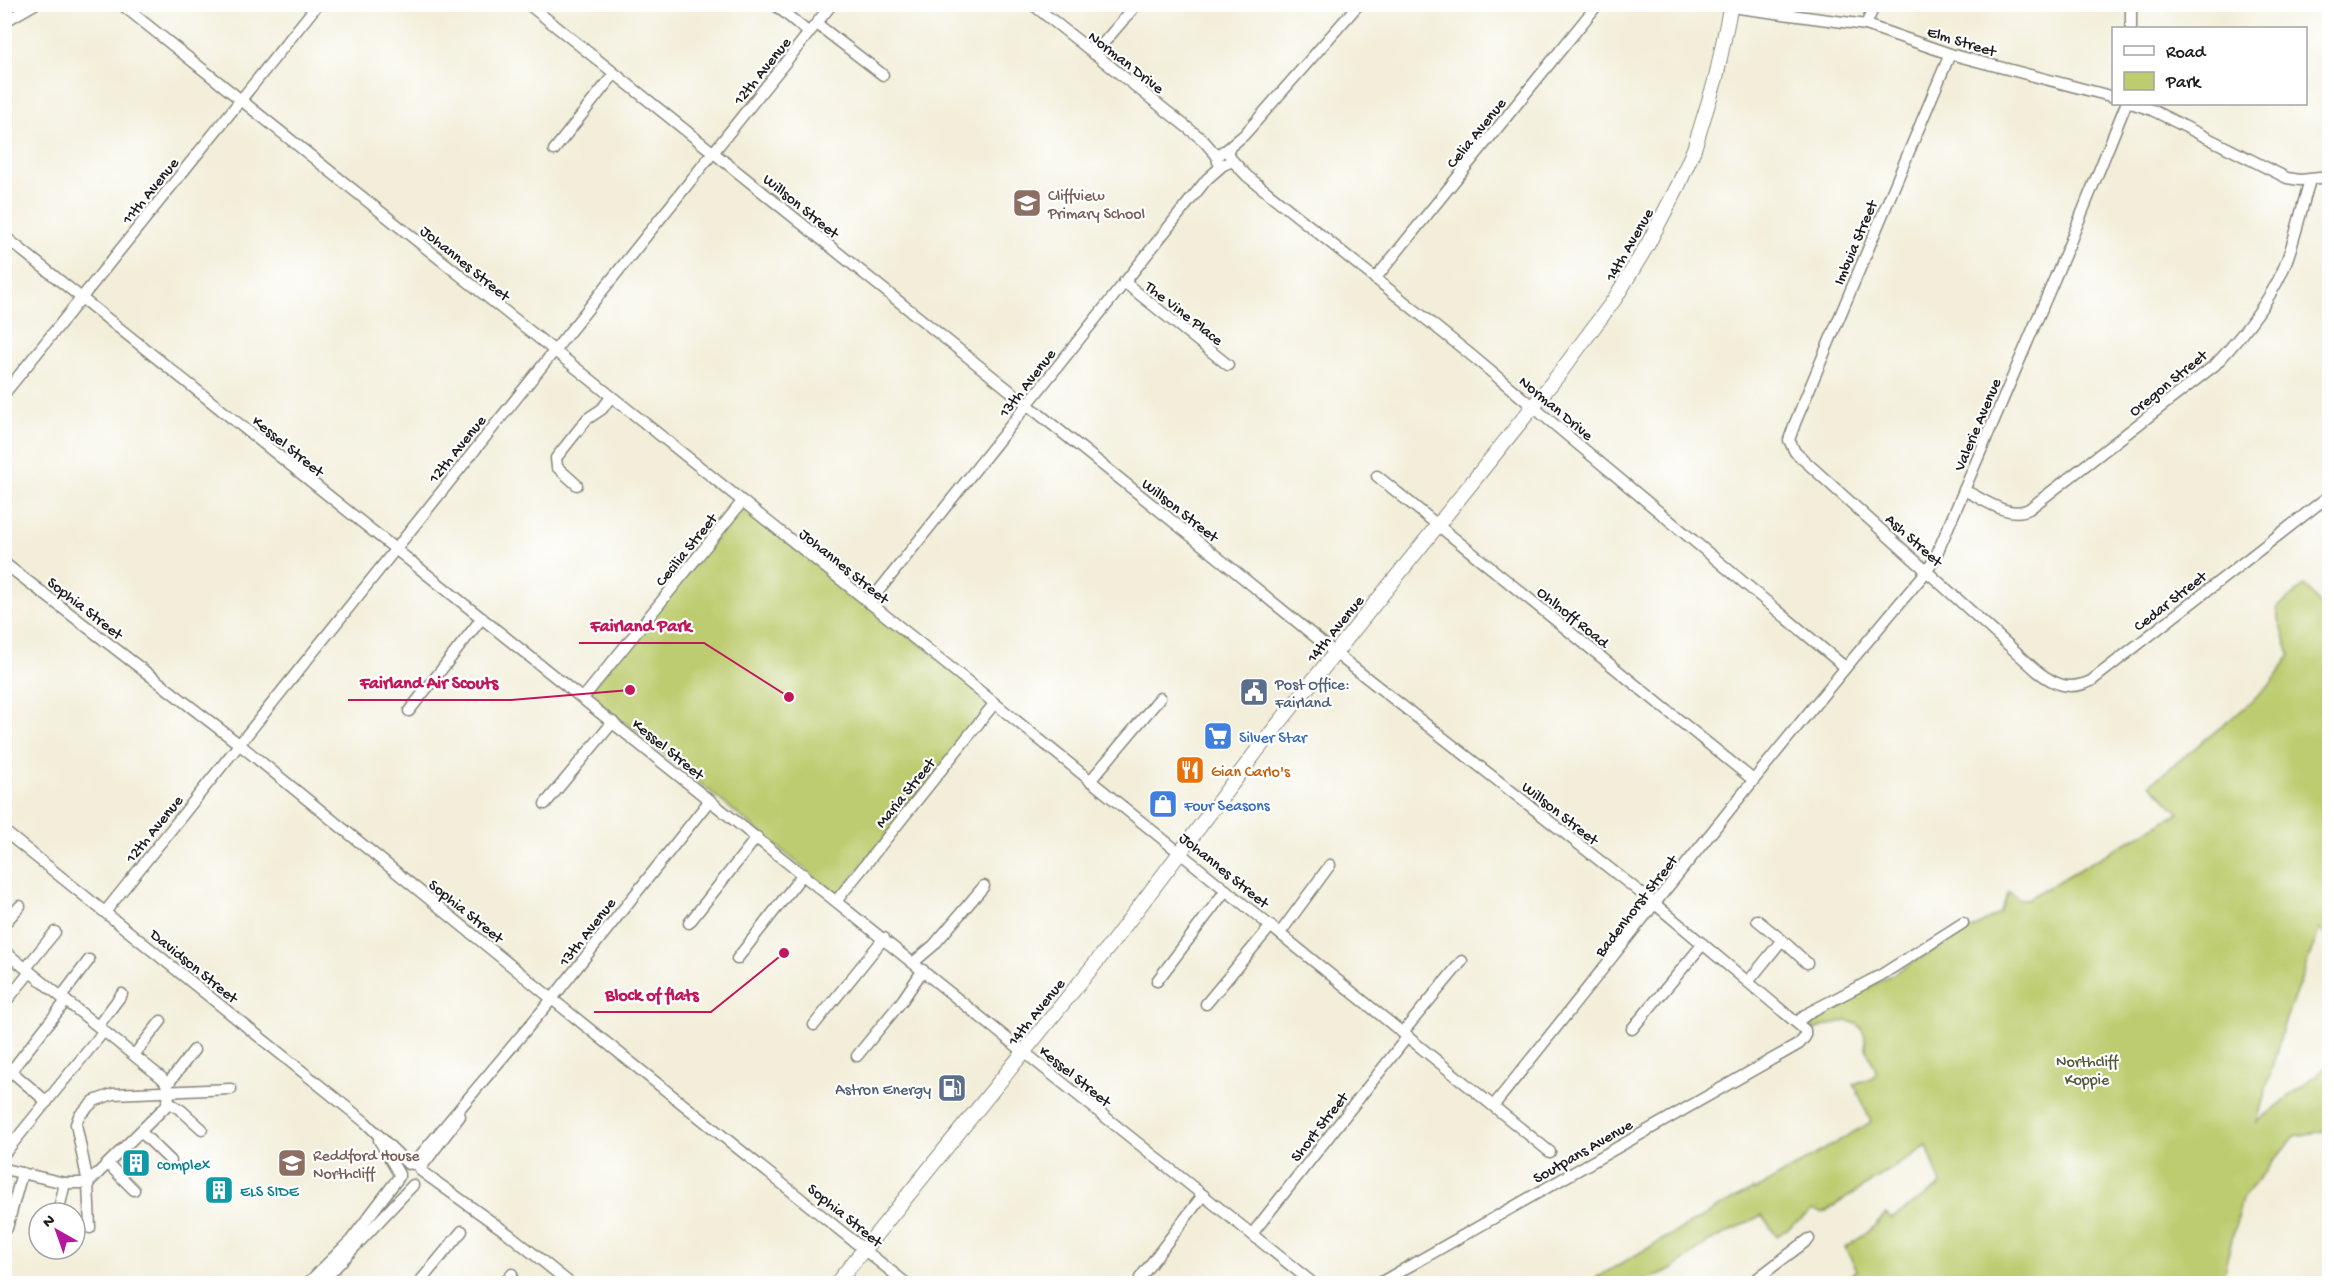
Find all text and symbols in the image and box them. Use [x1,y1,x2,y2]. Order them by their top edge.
street label: Elm Street [1924,24,1999,63]
legend [2112,27,2307,105]
street label: Norman Drive [1083,28,1167,100]
street label: 12th Avenue [730,34,797,111]
text: Road [2166,43,2207,64]
text: Park [2165,73,2202,94]
street label: Celia Avenue [1444,95,1512,173]
street label: 11th Avenue [119,155,185,230]
street label: Willson Street [758,171,843,245]
school or university icon: Cliffview Primary School [1011,187,1043,219]
place label: Cliffview Primary School [1047,188,1145,225]
street label: Imbuia Street [1831,197,1884,288]
street label: 14th Avenue [1602,205,1660,286]
street label: Johannes Street [415,223,514,308]
street label: The Vine Place [1139,278,1226,352]
street label: 13th Avenue [995,345,1062,423]
street label: Oregon Street [2126,347,2213,422]
street label: Norman Drive [1514,373,1596,447]
street label: Valerie Avenue [1951,375,2008,476]
street label: 12th Avenue [425,412,492,489]
street label: Kessel Street [247,413,328,483]
street label: Willson Street [1137,476,1222,549]
street label: Cecilia Street [653,510,724,591]
street label: Ash Street [1880,511,1946,573]
street label: Johannes Street [794,526,893,611]
street label: Cedar Street [2131,567,2213,637]
street label: Sophia Street [42,574,127,646]
street label: Ohlhoff Road [1532,584,1613,655]
street label: 14th Avenue [1303,592,1370,668]
callout: Fairland Park [579,607,704,643]
text: Fairland Park [589,617,694,638]
callout: Fairland Air Scouts [348,664,511,700]
text: Fairland Air Scouts [359,674,499,695]
public building icon: Post Office: Fairland [1238,676,1270,708]
place label: Post Office: Fairland [1274,677,1350,714]
street label: Kessel Street [627,716,708,786]
supermarket icon: Silver Star [1202,720,1234,752]
place label: Silver Star [1239,730,1308,749]
street label: Maria Street [873,754,942,833]
restaurant icon: Gian Carlo's [1174,754,1206,786]
place label: Gian Carlo's [1211,764,1291,783]
street label: Willson Street [1517,779,1602,852]
shop icon: Four Seasons [1147,788,1179,820]
street label: 12th Avenue [122,792,189,869]
place label: Four Seasons [1183,798,1271,817]
street label: Johannes Street [1174,830,1273,915]
street label: Badenhorst Street [1592,851,1684,963]
street label: Sophia Street [423,877,507,950]
street label: 13th Avenue [555,894,622,972]
street label: Davidson Street [144,926,242,1010]
street label: 14th Avenue [1004,975,1071,1051]
callout: Block of flats [594,976,711,1012]
text: Block of flats [604,986,700,1007]
street label: Kessel Street [1034,1043,1115,1113]
park label: Northcliff Koppie [2056,1054,2119,1091]
fuel station icon: Astron Energy [936,1072,968,1104]
place label: Astron Energy [835,1082,931,1101]
street label: Short Street [1288,1088,1355,1167]
street label: Soutpans Avenue [1531,1116,1638,1189]
building icon: complex [120,1147,152,1179]
school or university icon: Reddford House Northcliff [276,1147,308,1179]
place label: Reddford House Northcliff [313,1148,420,1185]
place label: complex [157,1157,211,1176]
building icon: ELS SIDE [203,1174,235,1206]
street label: Sophia Street [802,1181,886,1254]
place label: ELS SIDE [240,1184,300,1203]
north arrow [27,1201,87,1261]
text: N [39,1211,60,1233]

